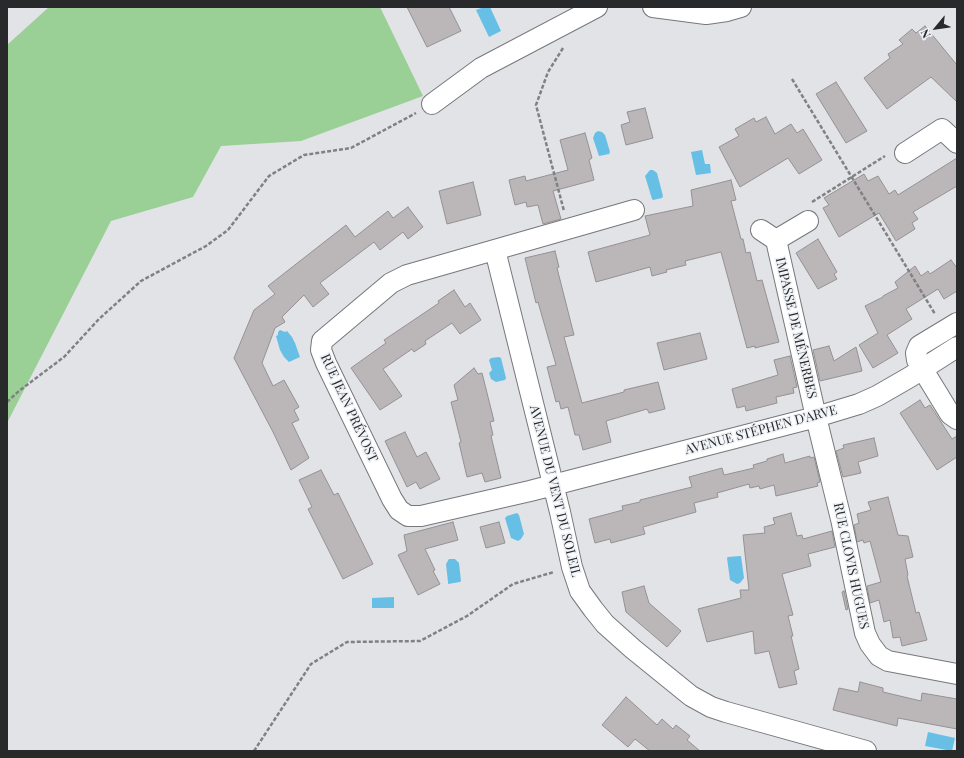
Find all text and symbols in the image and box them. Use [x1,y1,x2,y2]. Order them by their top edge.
north arrow [916,8,956,48]
text: N [917,27,934,41]
street label: IMPASSE DE MÉNERBES [772,256,820,400]
street label: RUE JEAN PRÉVOST [317,351,381,465]
street label: AVENUE STÉPHEN D'ARVE [683,402,839,458]
street label: AVENUE DU VENT DU SOLEIL [526,404,584,578]
street label: RUE CLOVIS HUGUES [830,501,872,631]

